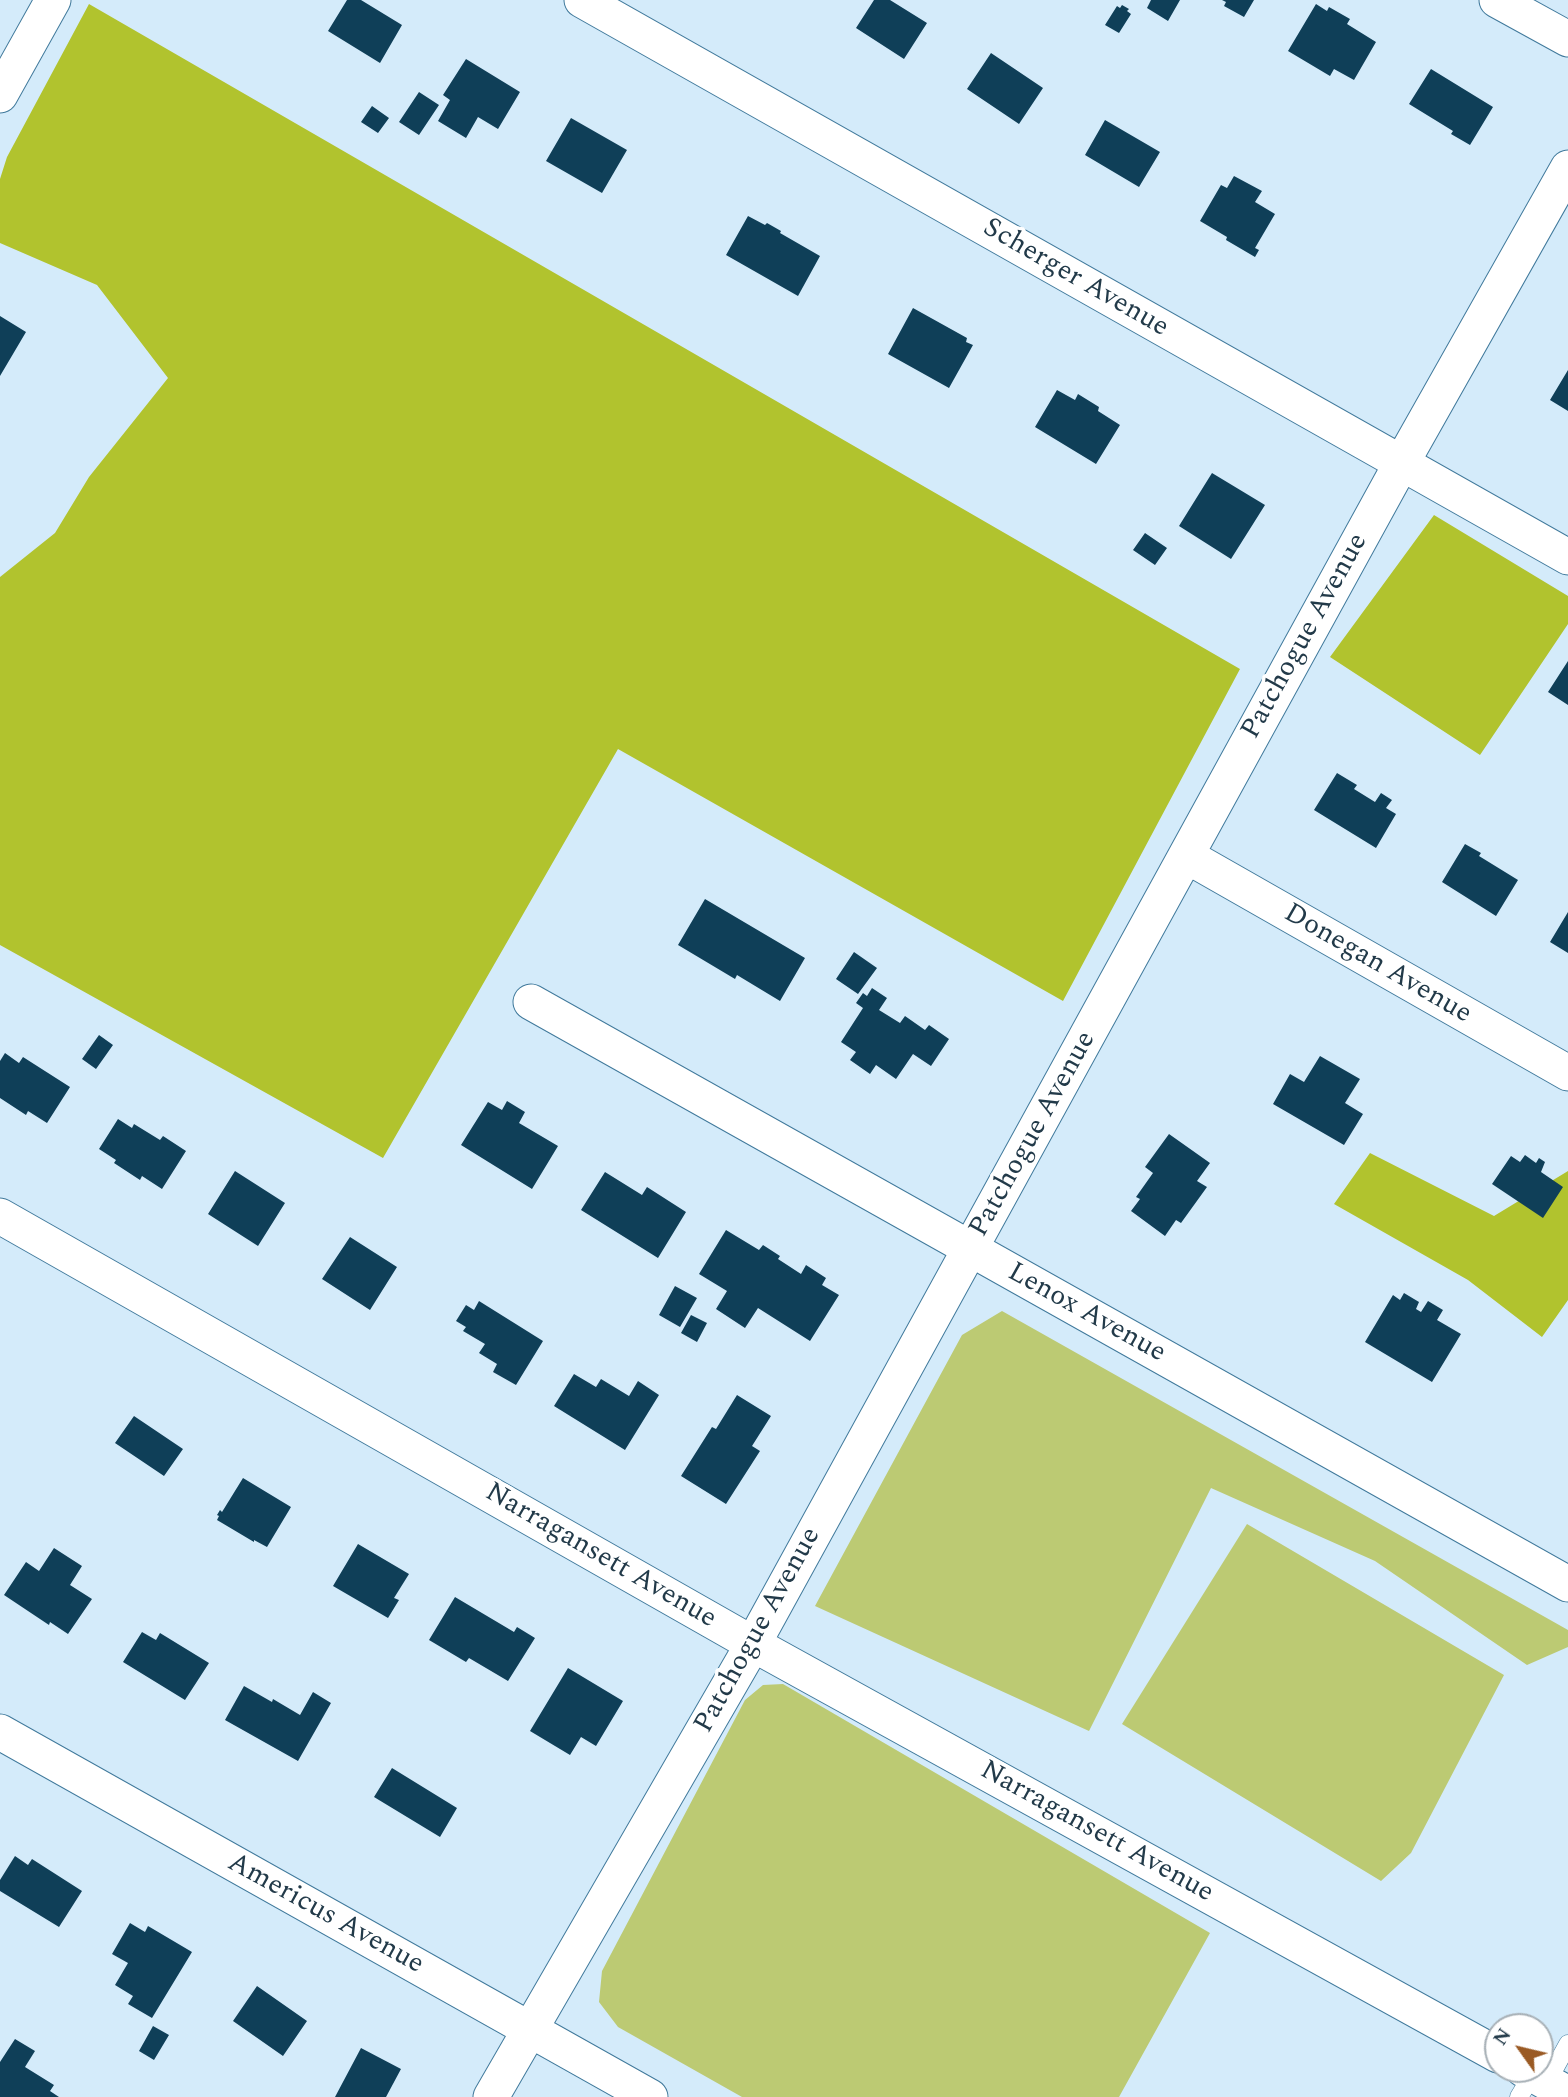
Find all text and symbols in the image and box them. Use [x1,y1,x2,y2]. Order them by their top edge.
street label: Scherger Avenue [976,212,1174,346]
street label: Patchogue Avenue [1236,528,1376,746]
street label: Donegan Avenue [1277,898,1477,1032]
street label: Patchogue Avenue [964,1026,1104,1244]
street label: Lenox Avenue [1001,1257,1171,1371]
street label: Narragansett Avenue [478,1477,722,1637]
street label: Patchogue Avenue [689,1522,829,1740]
street label: Narragansett Avenue [973,1755,1219,1911]
street label: Americus Avenue [221,1847,429,1983]
north arrow [1484,2013,1554,2083]
text: N [1486,2023,1519,2052]

